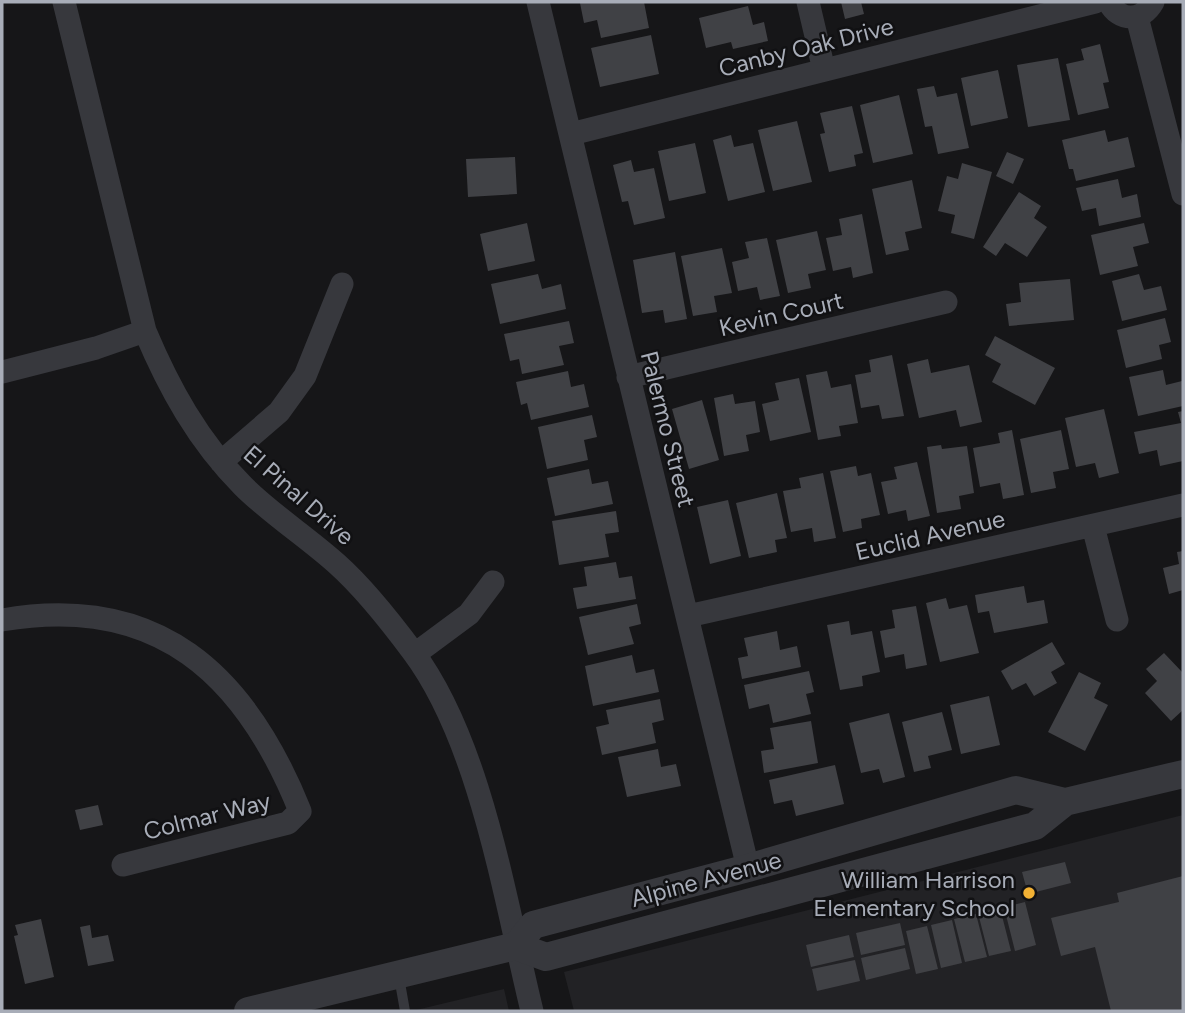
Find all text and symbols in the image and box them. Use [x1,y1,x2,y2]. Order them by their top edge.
street label: Canby Oak Drive [716,11,896,83]
street label: Kevin Court [716,286,846,342]
street label: Palermo Street [635,348,701,510]
street label: El Pinal Drive [238,439,360,551]
street label: Euclid Avenue [852,504,1008,566]
street label: Colmar Way [140,786,274,846]
street label: Alpine Avenue [627,845,785,913]
place label: William Harrison Elementary School [813,865,1015,922]
marker: William Harrison Elementary School [1021,885,1037,901]

